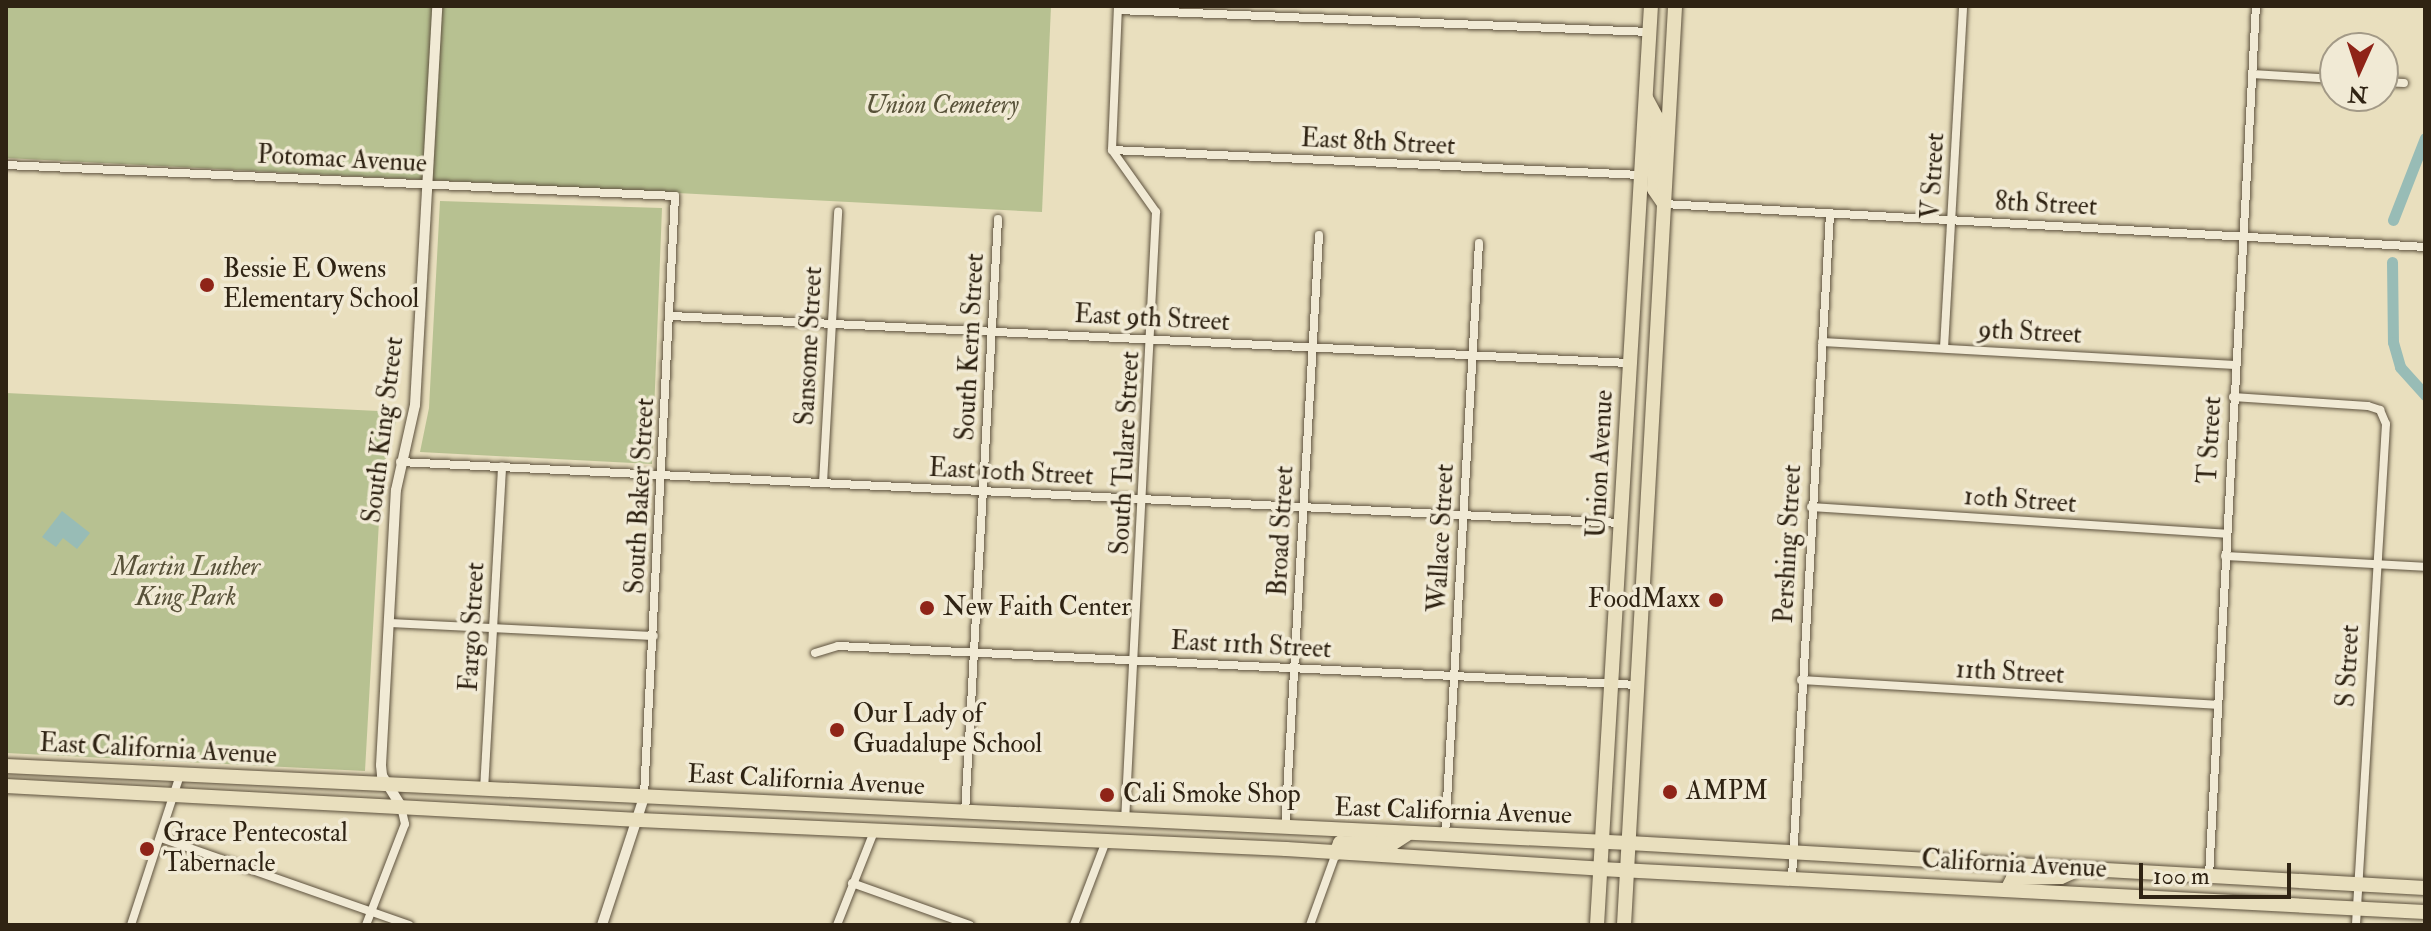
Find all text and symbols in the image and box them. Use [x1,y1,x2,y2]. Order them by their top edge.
north arrow [2319,32,2399,112]
text: N [2347,79,2368,108]
park label: Union Cemetery [865,90,1019,122]
street label: East 8th Street [1300,123,1456,163]
street label: V Street [1916,132,1952,220]
street label: Potomac Avenue [256,140,428,180]
street label: 8th Street [1994,187,2098,223]
street label: South Kern Street [951,252,991,442]
place label: Bessie E Owens Elementary School [223,254,419,316]
street label: Sansome Street [790,266,830,426]
marker: Bessie E Owens Elementary School [198,276,216,294]
street label: East 9th Street [1073,299,1231,339]
street label: 9th Street [1977,315,2083,351]
street label: South King Street [357,335,411,525]
street label: South Tulare Street [1105,350,1147,556]
street label: Union Avenue [1582,389,1620,539]
street label: T Street [2193,396,2229,484]
street label: South Baker Street [620,397,662,595]
street label: East 10th Street [928,453,1094,493]
street label: Wallace Street [1423,463,1461,613]
street label: Pershing Street [1769,464,1809,624]
street label: Broad Street [1263,465,1301,597]
street label: 10th Street [1963,482,2077,520]
park label: Martin Luther King Park [112,552,260,614]
street label: Fargo Street [454,562,492,692]
place label: FoodMaxx [1588,584,1700,616]
marker: FoodMaxx [1707,591,1725,609]
place label: New Faith Center [943,592,1131,624]
marker: New Faith Center [918,599,936,617]
street label: S Street [2331,624,2367,708]
street label: East 11th Street [1170,626,1332,666]
street label: 11th Street [1955,655,2065,691]
place label: Our Lady of Guadalupe School [853,699,1042,760]
marker: Our Lady of Guadalupe School [828,721,846,739]
street label: East California Avenue [39,728,277,772]
street label: East California Avenue [687,759,925,803]
place label: AMPM [1686,776,1768,808]
place label: Cali Smoke Shop [1123,779,1301,811]
marker: AMPM [1661,783,1679,801]
marker: Cali Smoke Shop [1098,786,1116,804]
street label: East California Avenue [1334,792,1572,832]
place label: Grace Pentecostal Tabernacle [163,818,348,880]
marker: Grace Pentecostal Tabernacle [138,840,156,858]
street label: California Avenue [1921,845,2107,885]
scale bar [2143,847,2295,897]
text: 100 m [2153,861,2210,892]

